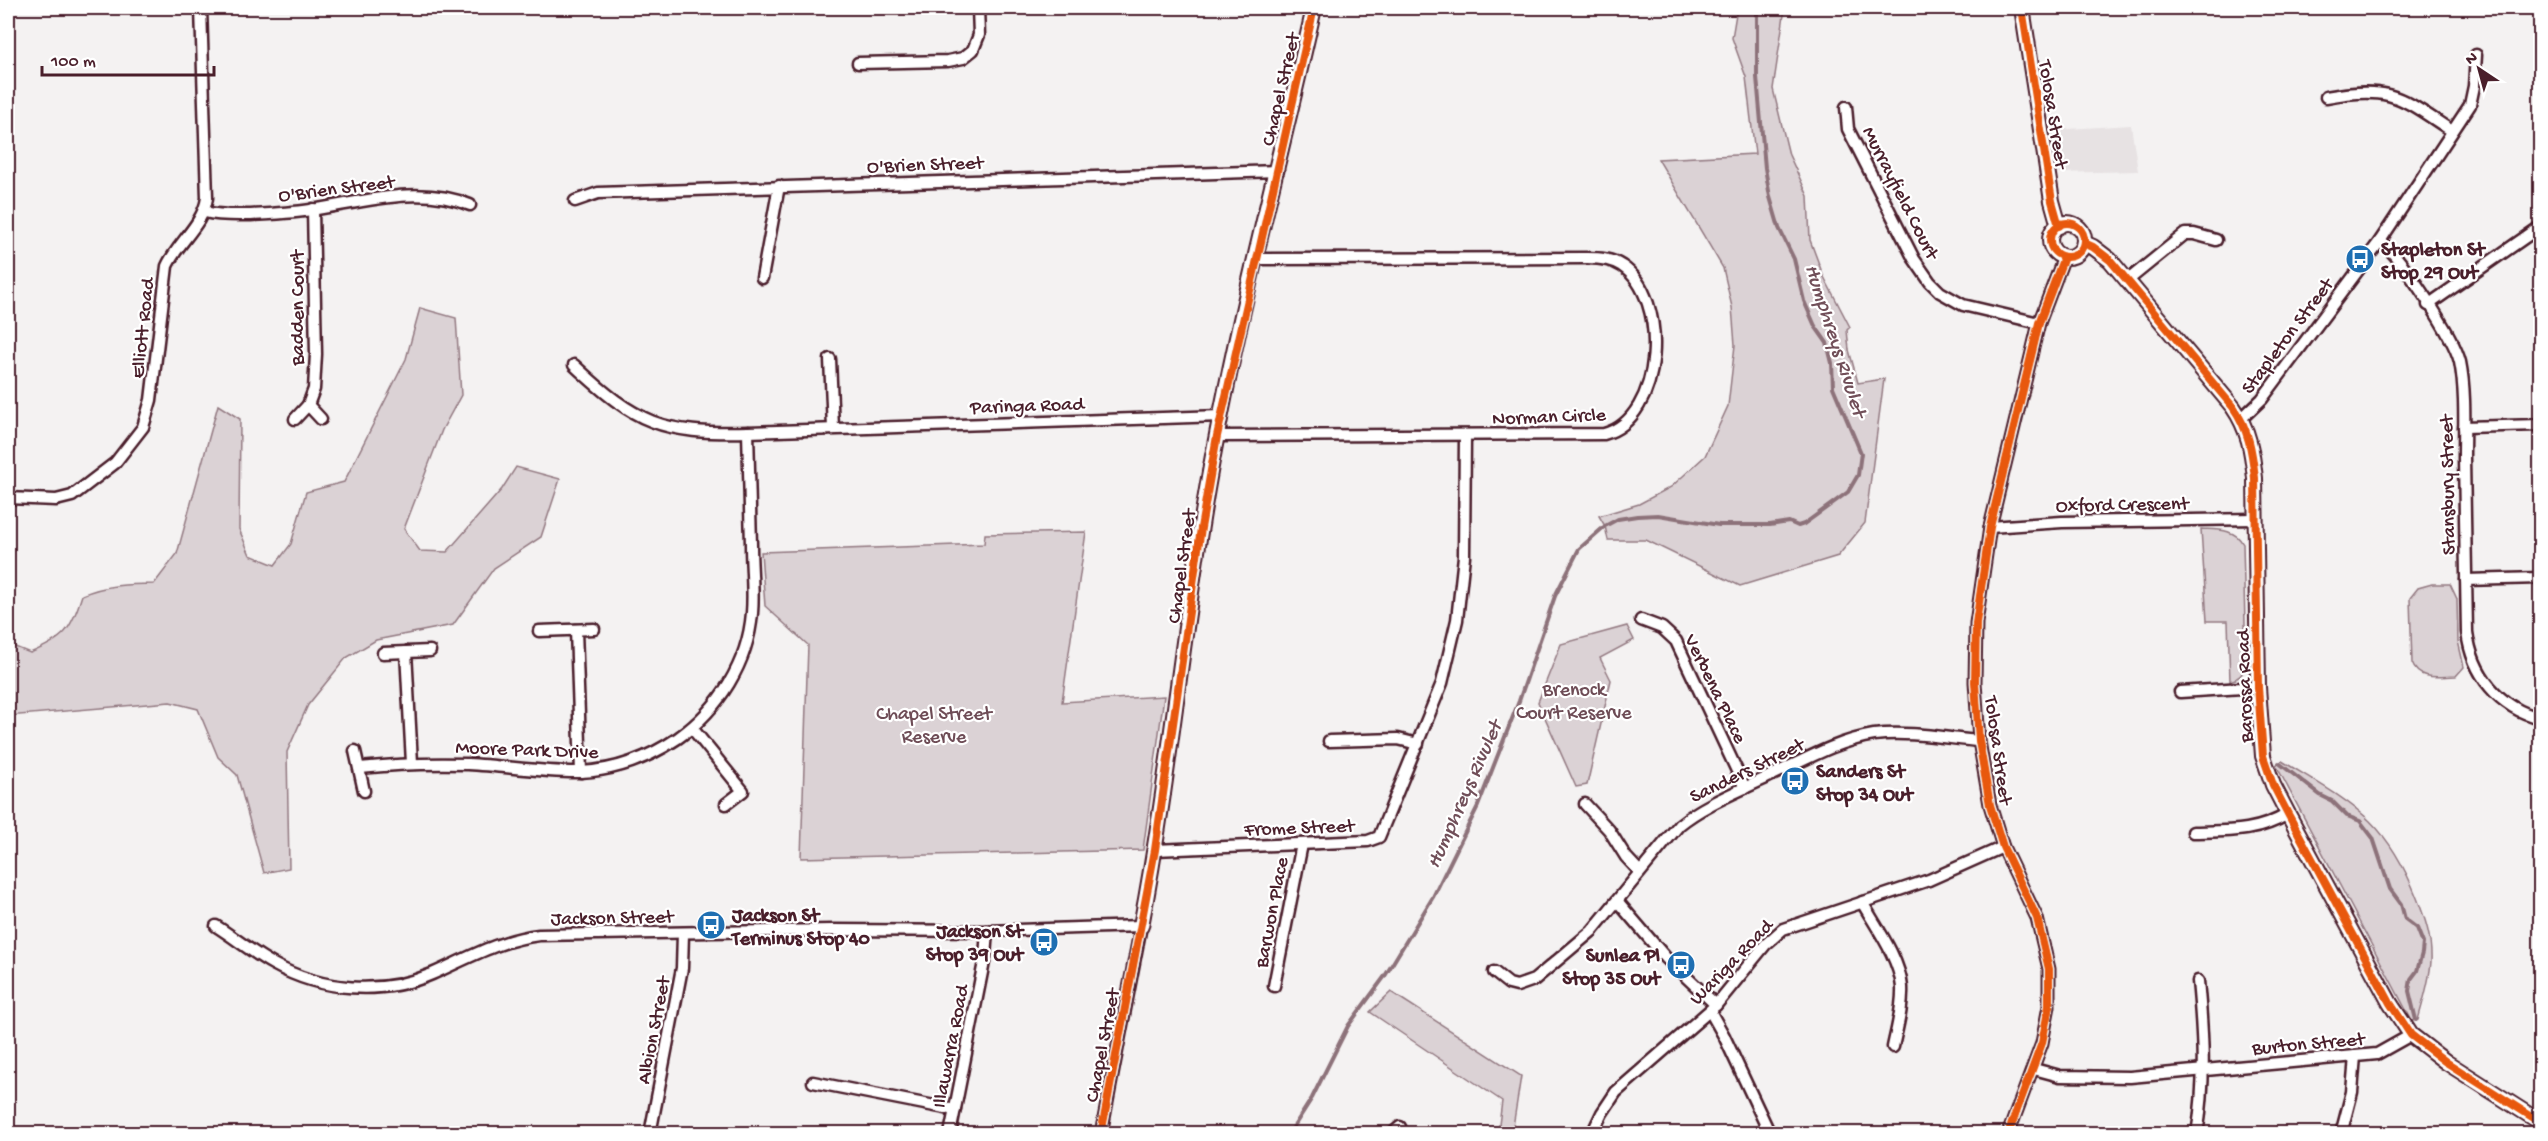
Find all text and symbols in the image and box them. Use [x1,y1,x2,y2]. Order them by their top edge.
street label: Chapel Street [1258,29,1307,149]
scale bar [42,39,214,77]
north arrow [2449,39,2509,99]
text: N [2462,49,2482,70]
text: 100 m [50,52,96,73]
street label: Tolosa Street [2031,58,2072,172]
street label: Murrayfield Court [1856,123,1943,265]
street label: O'Brien Street [866,153,986,180]
street label: O'Brien Street [277,172,398,209]
place label: Stapleton St Stop 29 Out [2381,240,2486,286]
bus stop icon: Stapleton St Stop 29 Out [2344,243,2376,275]
street label: Badden Court [288,249,311,367]
water label: Humphreys Rivulet [1797,262,1871,424]
street label: Stapleton Street [2238,273,2341,400]
street label: Elliott Road [128,275,161,380]
street label: Paringa Road [969,394,1087,421]
street label: Norman Circle [1492,405,1607,432]
street label: Stansbury Street [2437,413,2462,555]
street label: Oxford Crescent [2055,494,2191,519]
street label: Chapel Street [1164,506,1203,625]
street label: Barossa Road [2233,627,2260,744]
street label: Verbena Place [1677,630,1750,748]
park label: Brenock Court Reserve [1516,680,1632,726]
street label: Tolosa Street [1977,694,2016,808]
park label: Chapel Street Reserve [876,704,993,750]
water label: Humphreys Rivulet [1423,715,1511,873]
street label: Sanders Street [1687,734,1810,810]
street label: Moore Park Drive [455,738,600,766]
place label: Sanders St Stop 34 Out [1816,762,1914,808]
bus stop icon: Sanders St Stop 34 Out [1779,765,1811,797]
street label: Frome Street [1243,816,1356,843]
street label: Barwon Place [1251,855,1296,971]
place label: Jackson St Terminus Stop 40 [730,906,870,952]
street label: Jackson Street [551,907,675,932]
bus stop icon: Jackson St Terminus Stop 40 [695,909,727,941]
street label: Wariga Road [1686,914,1781,1011]
place label: Jackson St Stop 39 Out [926,922,1025,968]
bus stop icon: Jackson St Stop 39 Out [1028,926,1060,958]
place label: Sunlea Pl Stop 35 Out [1562,946,1662,992]
bus stop icon: Sunlea Pl Stop 35 Out [1665,949,1697,981]
street label: Albion Street [634,973,677,1086]
street label: Illawarra Road [929,981,976,1110]
street label: Chapel Street [1082,985,1127,1104]
street label: Burton Street [2250,1029,2367,1062]

